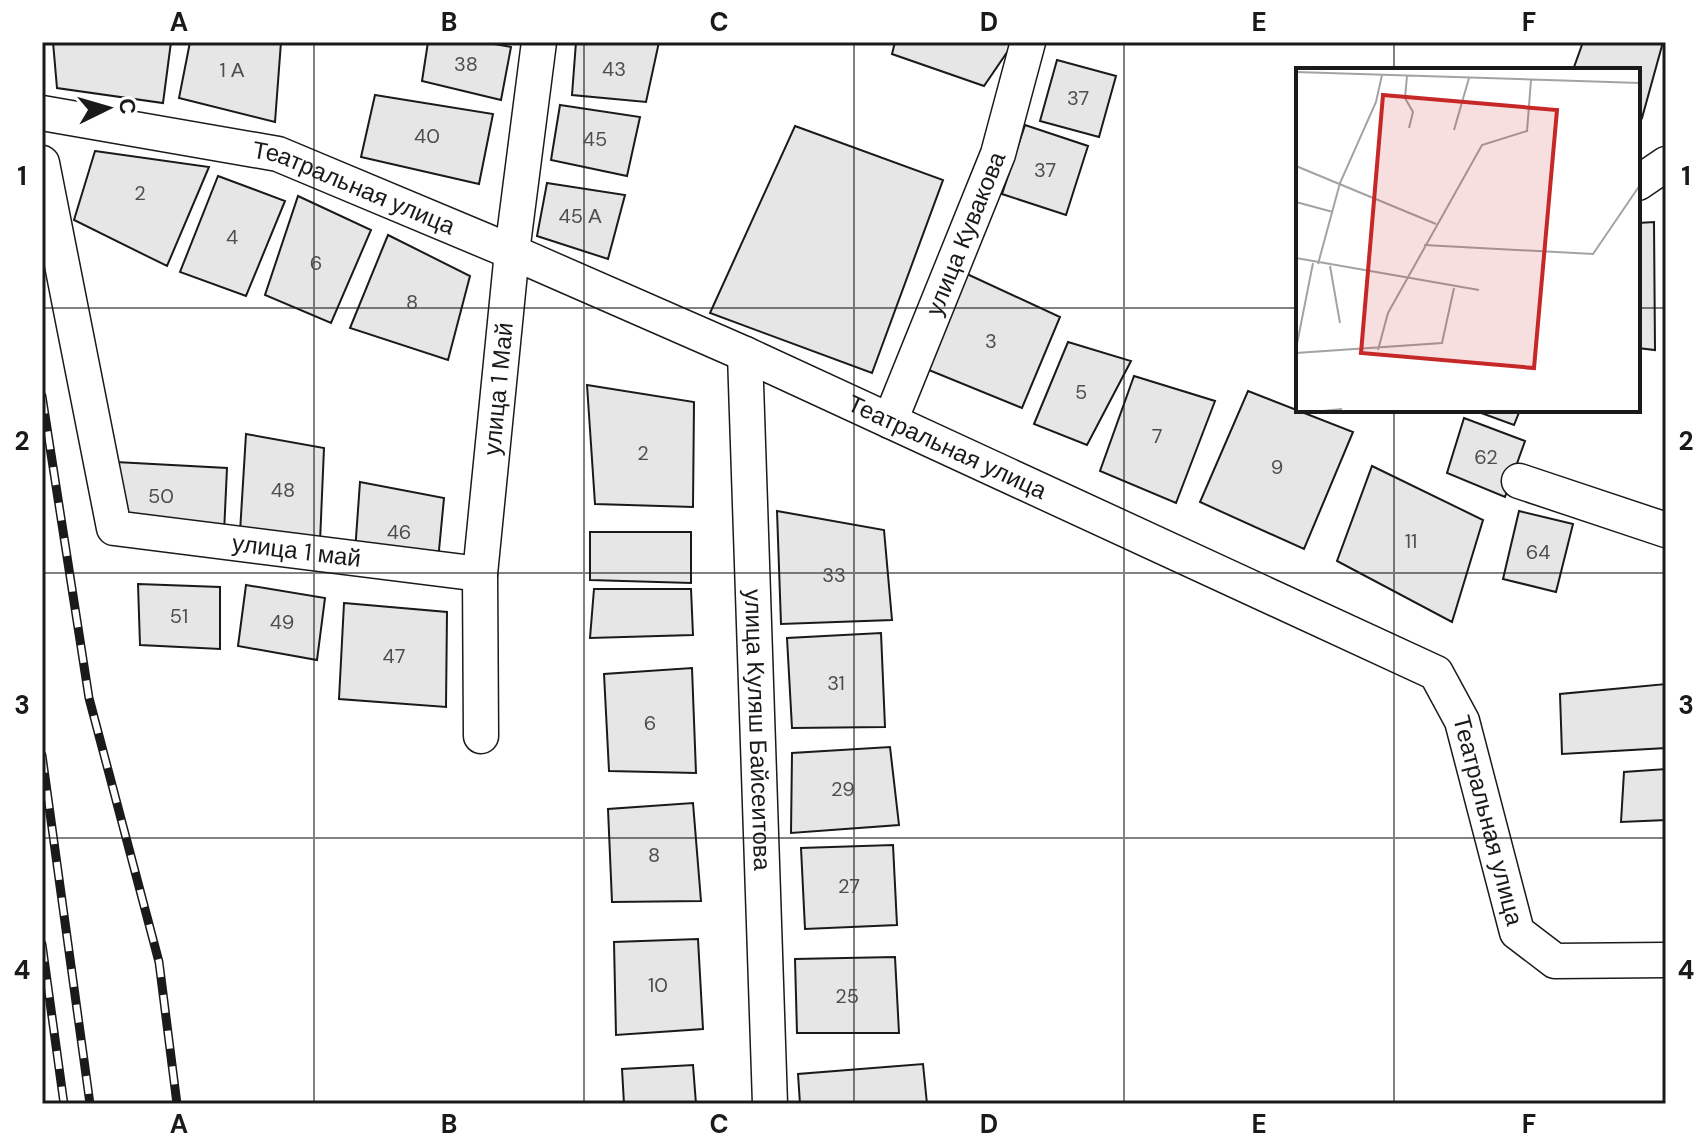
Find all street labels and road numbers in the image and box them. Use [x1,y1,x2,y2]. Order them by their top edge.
street label: Театральная улица [250,134,460,242]
street label: улица Кувакова [918,146,1013,320]
street label: улица 1 Май [476,321,520,457]
street label: Театральная улица [843,387,1052,506]
street label: улица 1 май [230,527,363,574]
street label: улица Куляш Байсеитова [738,588,778,872]
street label: Театральная улица [1446,712,1531,929]

